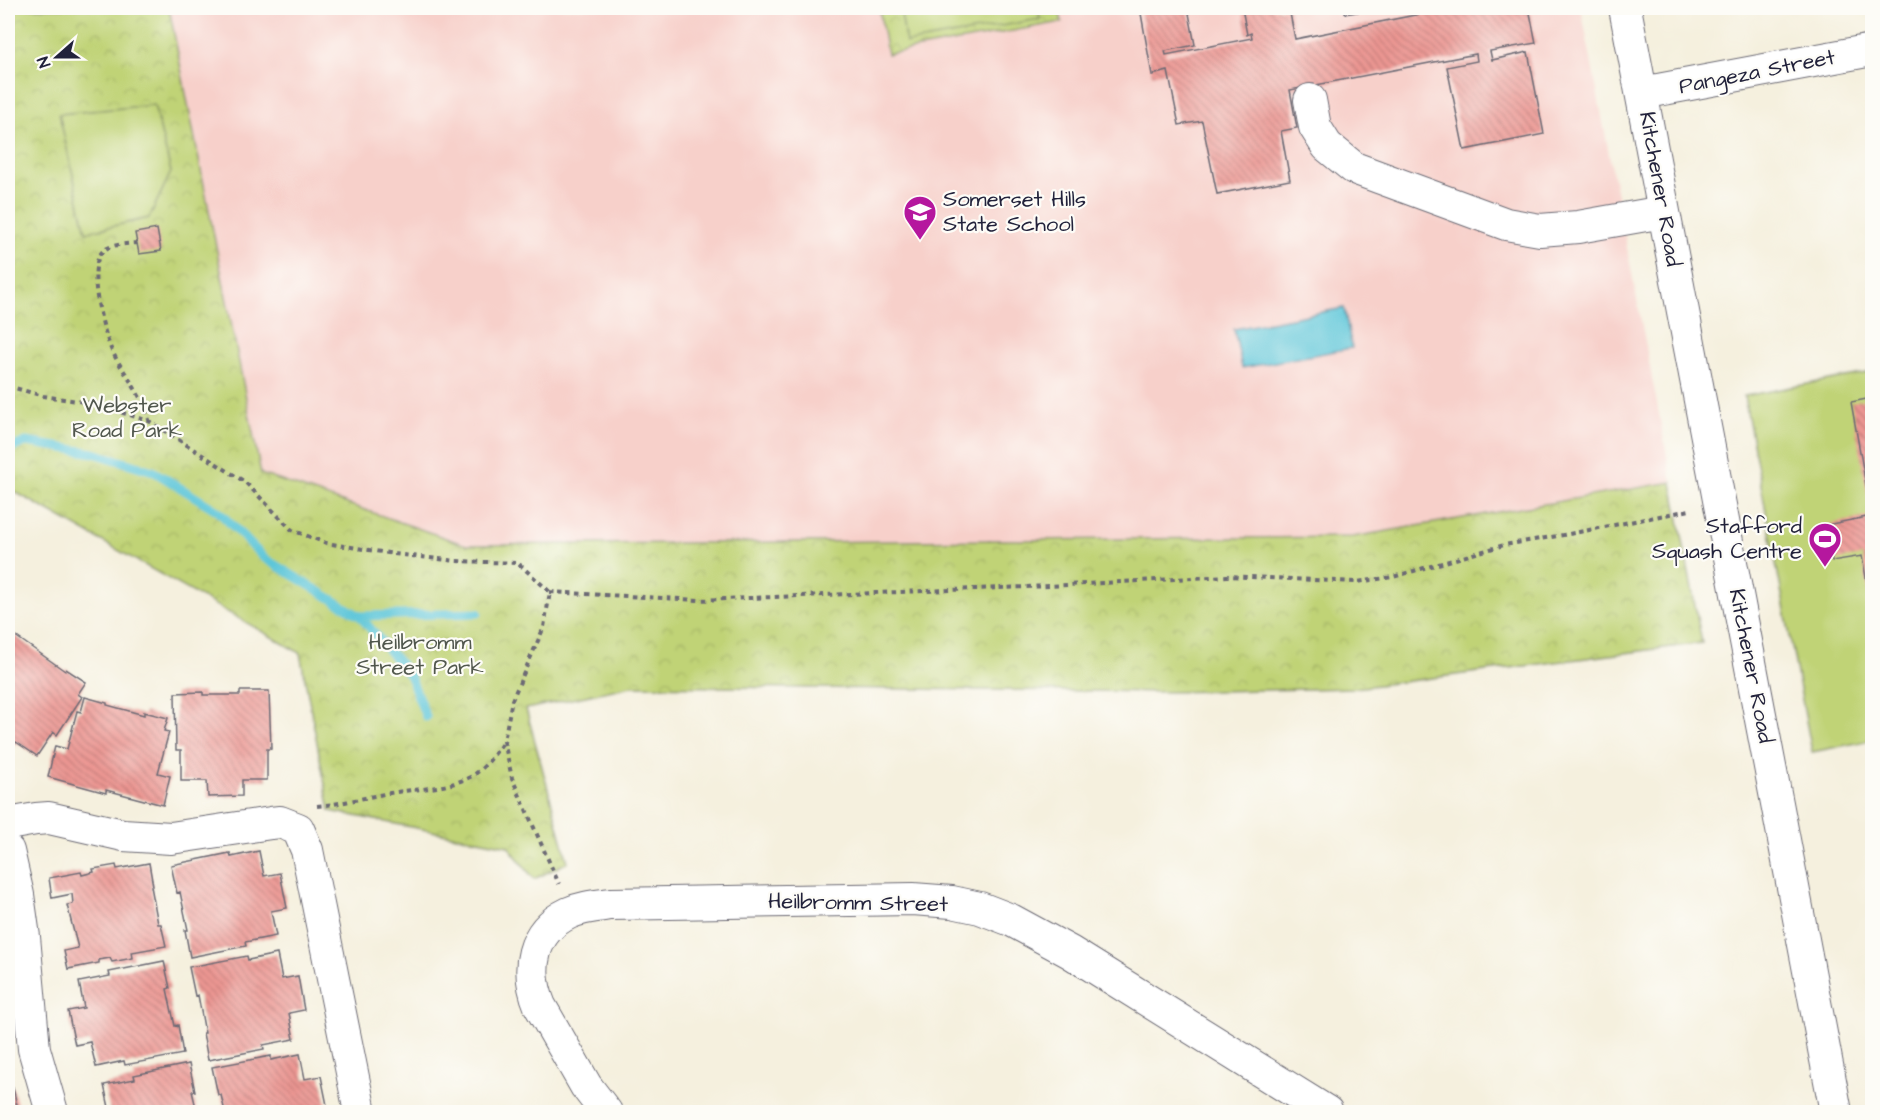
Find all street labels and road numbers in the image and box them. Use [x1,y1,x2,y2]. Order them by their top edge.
street label: Pangeza Street [1676,42,1838,103]
street label: Kitchener Road [1631,109,1689,269]
street label: Kitchener Road [1721,586,1781,746]
street label: Heilbromm Street [768,886,948,920]

